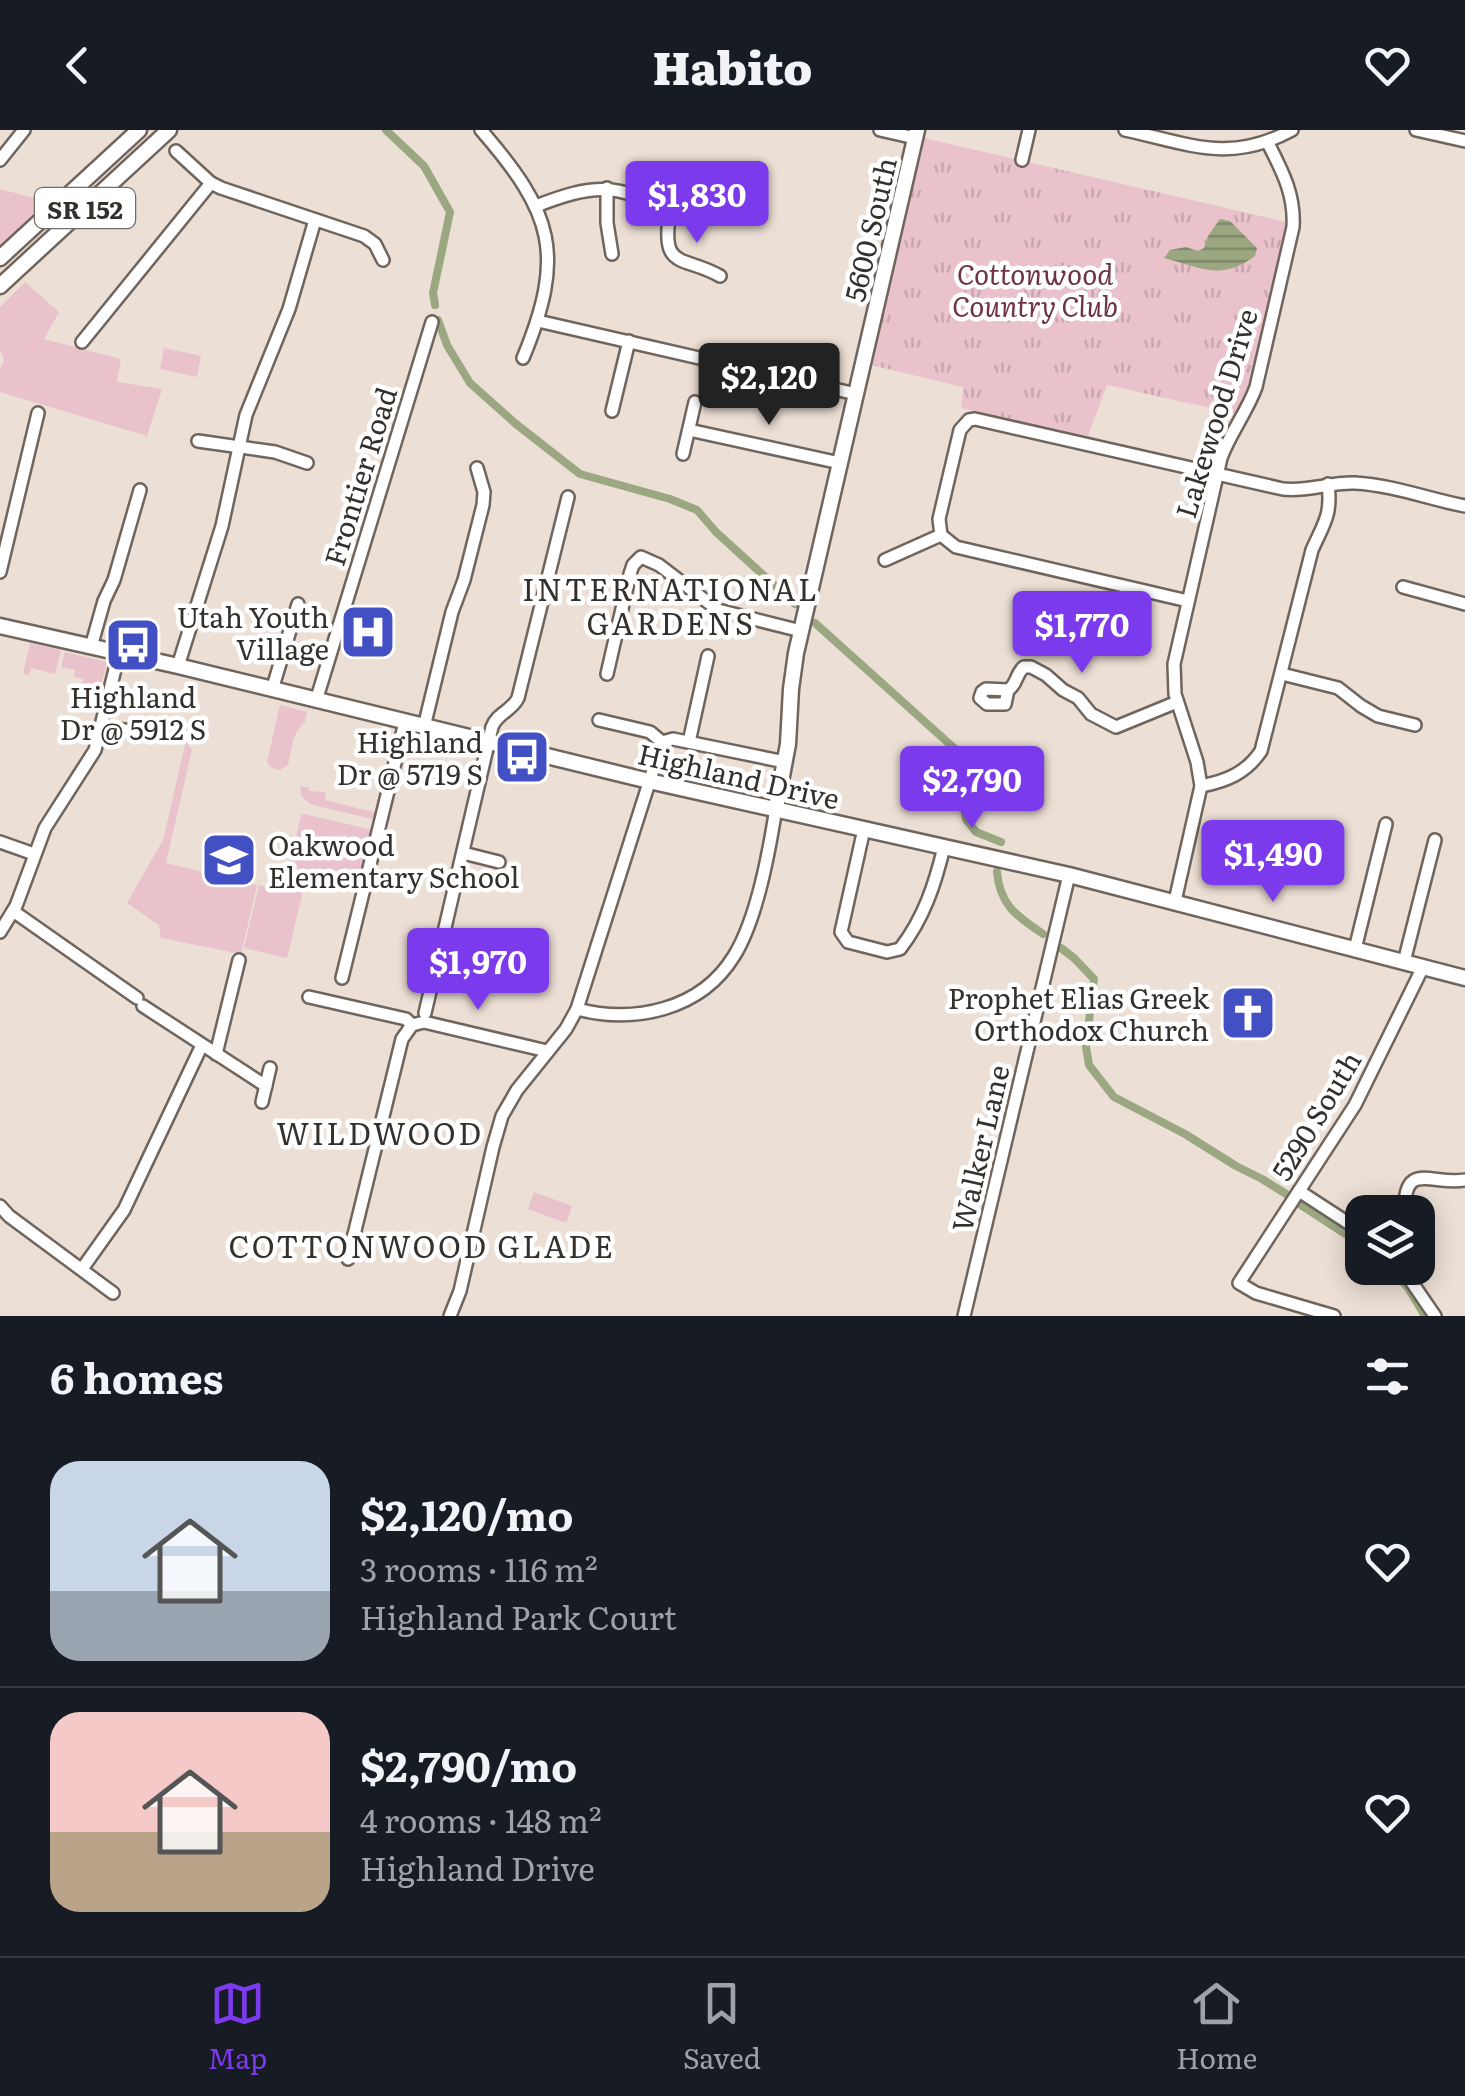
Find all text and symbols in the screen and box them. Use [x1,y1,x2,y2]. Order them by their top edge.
text: Habito [653,32,812,99]
icon: back [50,38,105,93]
icon: heart [1360,38,1415,93]
street label: 5600 South [832,153,906,305]
pin: $1,830 [616,161,778,246]
text: $1,830 [648,169,746,217]
road number: SR 152 [35,188,135,228]
park label: Cottonwood Country Club [952,252,1118,326]
street label: Lakewood Drive [1163,303,1267,523]
pin: $2,120 [688,343,850,428]
text: $2,120 [721,351,817,399]
street label: Frontier Road [312,381,406,571]
district label: INTERNATIONAL GARDENS [522,566,820,644]
pin: $1,770 [1001,591,1163,676]
place label: Utah Youth Village [177,595,329,669]
text: $1,770 [1035,599,1129,647]
hospital icon: Utah Youth Village [338,602,398,662]
bus stop icon: Highland Dr @ 5912 S [103,615,163,675]
place label: Highland Dr @ 5912 S [60,675,206,749]
place label: Highland Dr @ 5719 S [337,720,483,794]
bus stop icon: Highland Dr @ 5719 S [492,727,552,787]
street label: Highland Drive [634,731,844,819]
pin: $2,790 [891,746,1053,831]
text: $2,790 [922,754,1022,802]
pin: $1,490 [1192,820,1354,905]
place label: Oakwood Elementary School [268,823,519,897]
text: $1,490 [1223,828,1323,876]
school or university icon: Oakwood Elementary School [199,830,259,890]
pin: $1,970 [397,928,559,1013]
text: $1,970 [429,936,527,984]
place label: Prophet Elias Greek Orthodox Church [948,976,1210,1050]
church icon: Prophet Elias Greek Orthodox Church [1218,983,1278,1043]
street label: 5290 South [1260,1042,1370,1188]
street label: Walker Lane [939,1060,1019,1236]
district label: WILDWOOD [276,1110,484,1154]
map controls [1345,1195,1435,1285]
button: layers [1345,1195,1435,1285]
district label: COTTONWOOD GLADE [229,1223,615,1267]
text: 6 homes [50,1345,224,1407]
icon: filters [1360,1349,1415,1404]
text: $2,120/mo [360,1482,573,1544]
icon: home [130,1501,250,1621]
icon: heart [1360,1534,1415,1589]
text: 3 rooms · 116 m² [360,1544,598,1592]
text: Highland Park Court [360,1592,677,1640]
text: $2,790/mo [360,1733,577,1795]
icon: home [130,1752,250,1872]
icon: heart [1360,1785,1415,1840]
text: 4 rooms · 148 m² [360,1795,602,1843]
text: Highland Drive [360,1843,595,1891]
tab: Map [208,1976,267,2078]
tab: Saved [683,1976,761,2078]
tab: Home [1176,1976,1257,2078]

